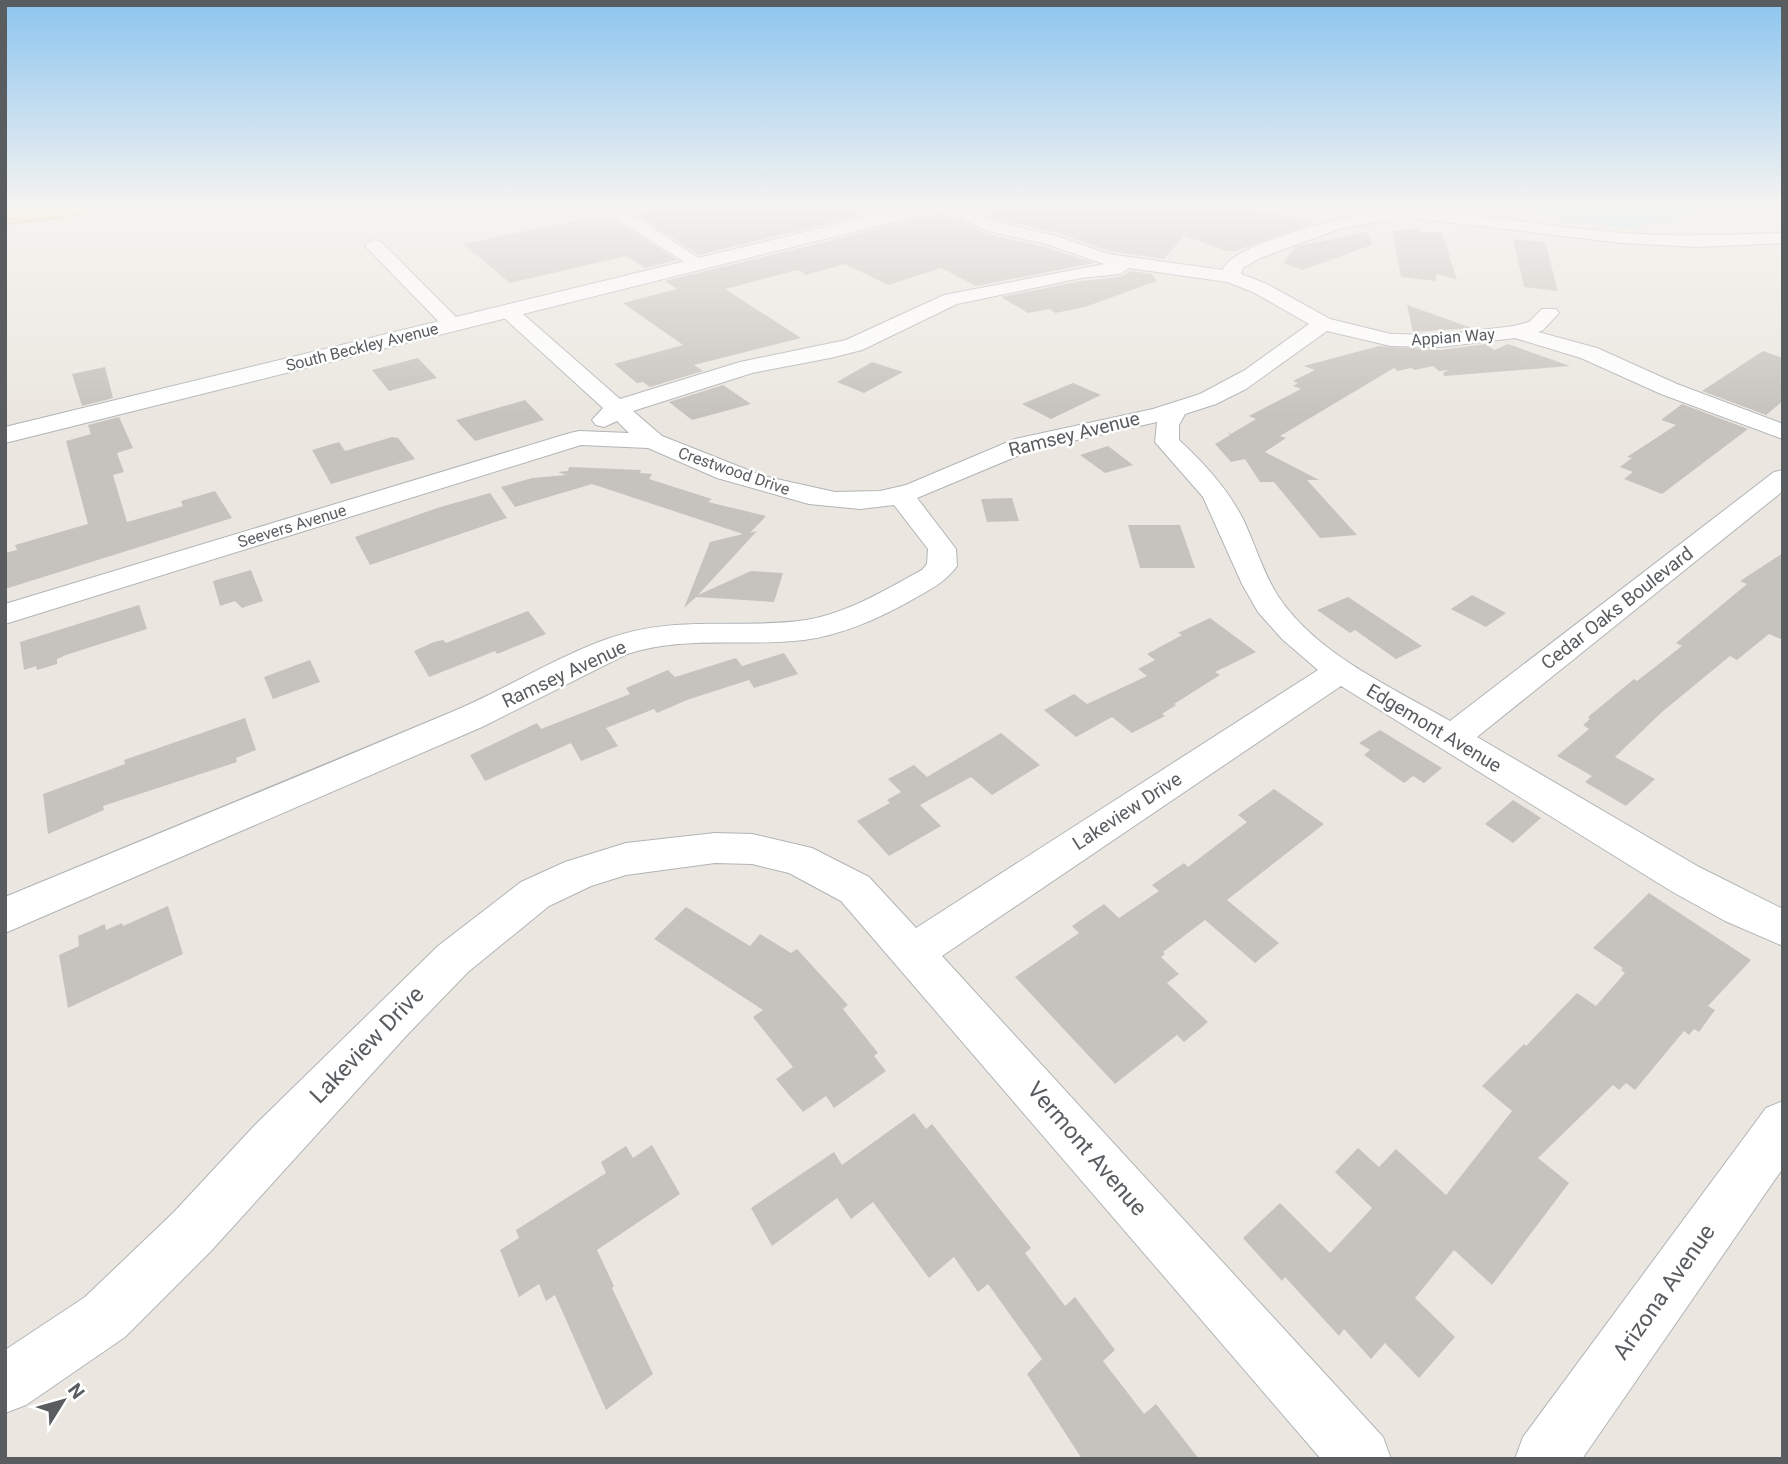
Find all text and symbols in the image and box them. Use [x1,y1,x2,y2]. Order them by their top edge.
street label: South Beckley Avenue [284,319,440,375]
street label: Appian Way [1410,325,1496,349]
street label: Ramsey Avenue [1006,407,1142,461]
street label: Crestwood Drive [676,443,792,499]
street label: Seevers Avenue [235,500,349,552]
street label: Cedar Oaks Boulevard [1537,542,1697,674]
street label: Ramsey Avenue [498,635,630,713]
street label: Edgemont Avenue [1362,679,1506,777]
street label: Lakeview Drive [1068,767,1186,855]
street label: Lakeview Drive [305,981,429,1109]
street label: Vermont Avenue [1022,1077,1152,1221]
street label: Arizona Avenue [1607,1219,1721,1365]
north arrow [28,1366,98,1436]
text: N [63,1379,89,1403]

